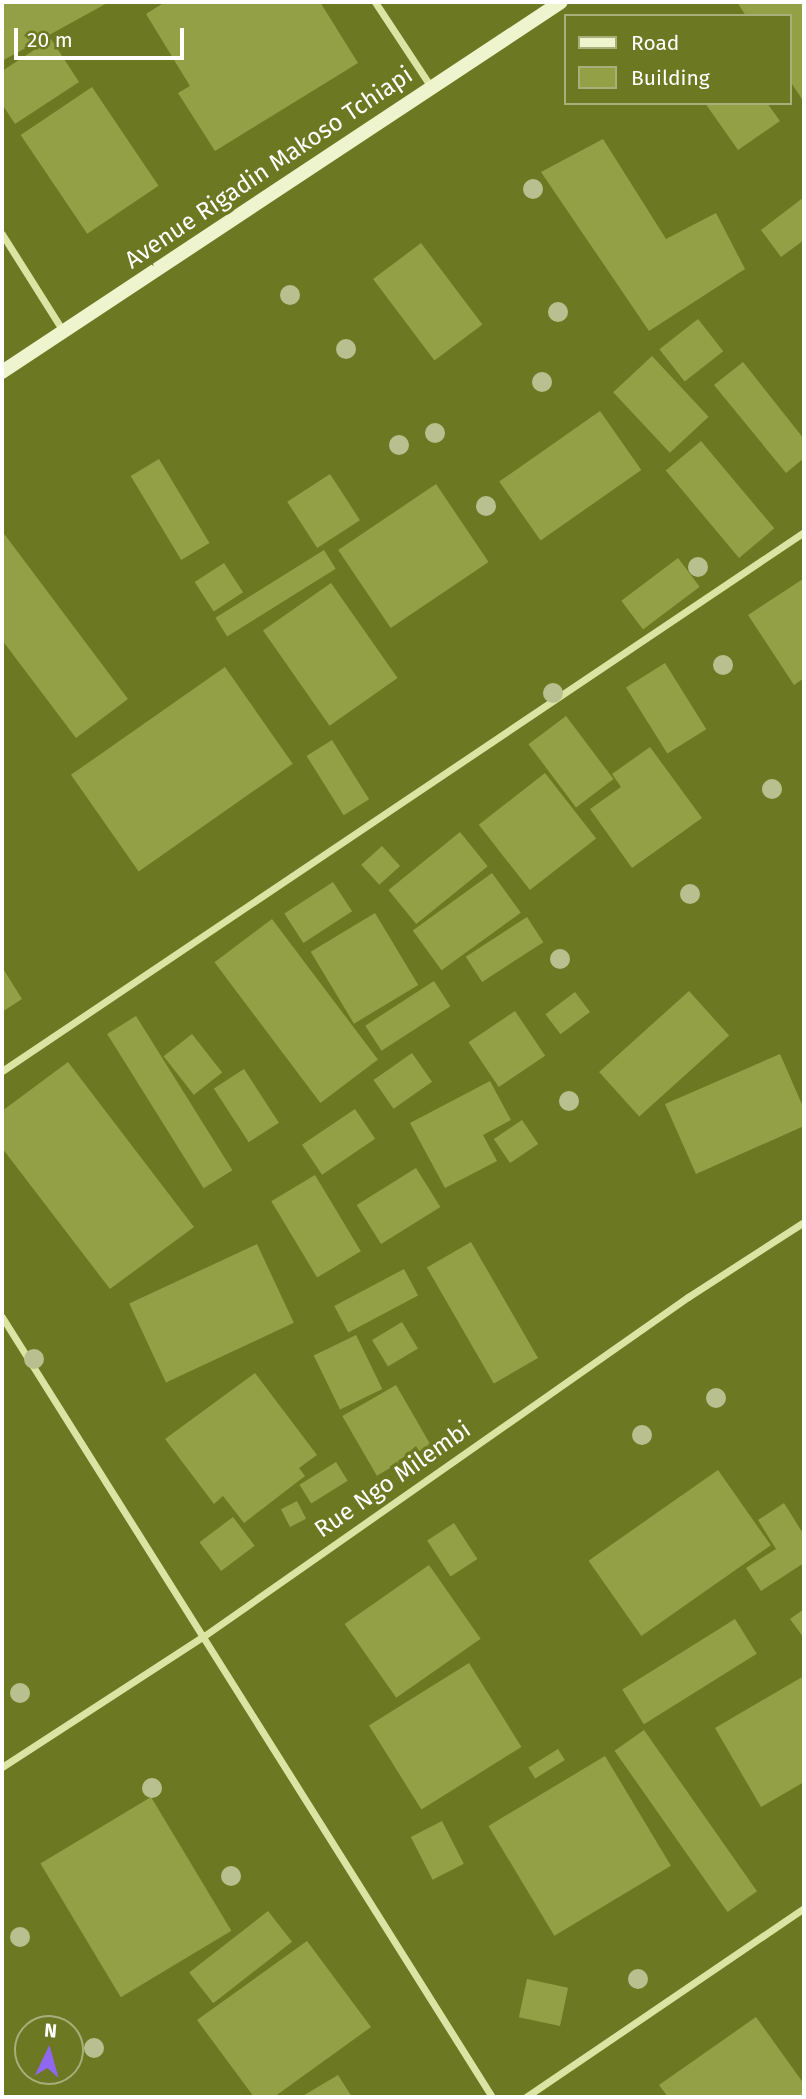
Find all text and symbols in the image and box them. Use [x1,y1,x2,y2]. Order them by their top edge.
scale bar [18,14,187,58]
legend [564,14,792,105]
text: 20 m [27,27,73,53]
text: Road [631,30,679,56]
street label: Avenue Rigadin Makoso Tchiapi [120,61,418,275]
text: Building [631,65,710,91]
street label: Rue Ngo Milembi [309,1415,477,1545]
north arrow [14,2015,84,2085]
text: N [43,2019,58,2043]

